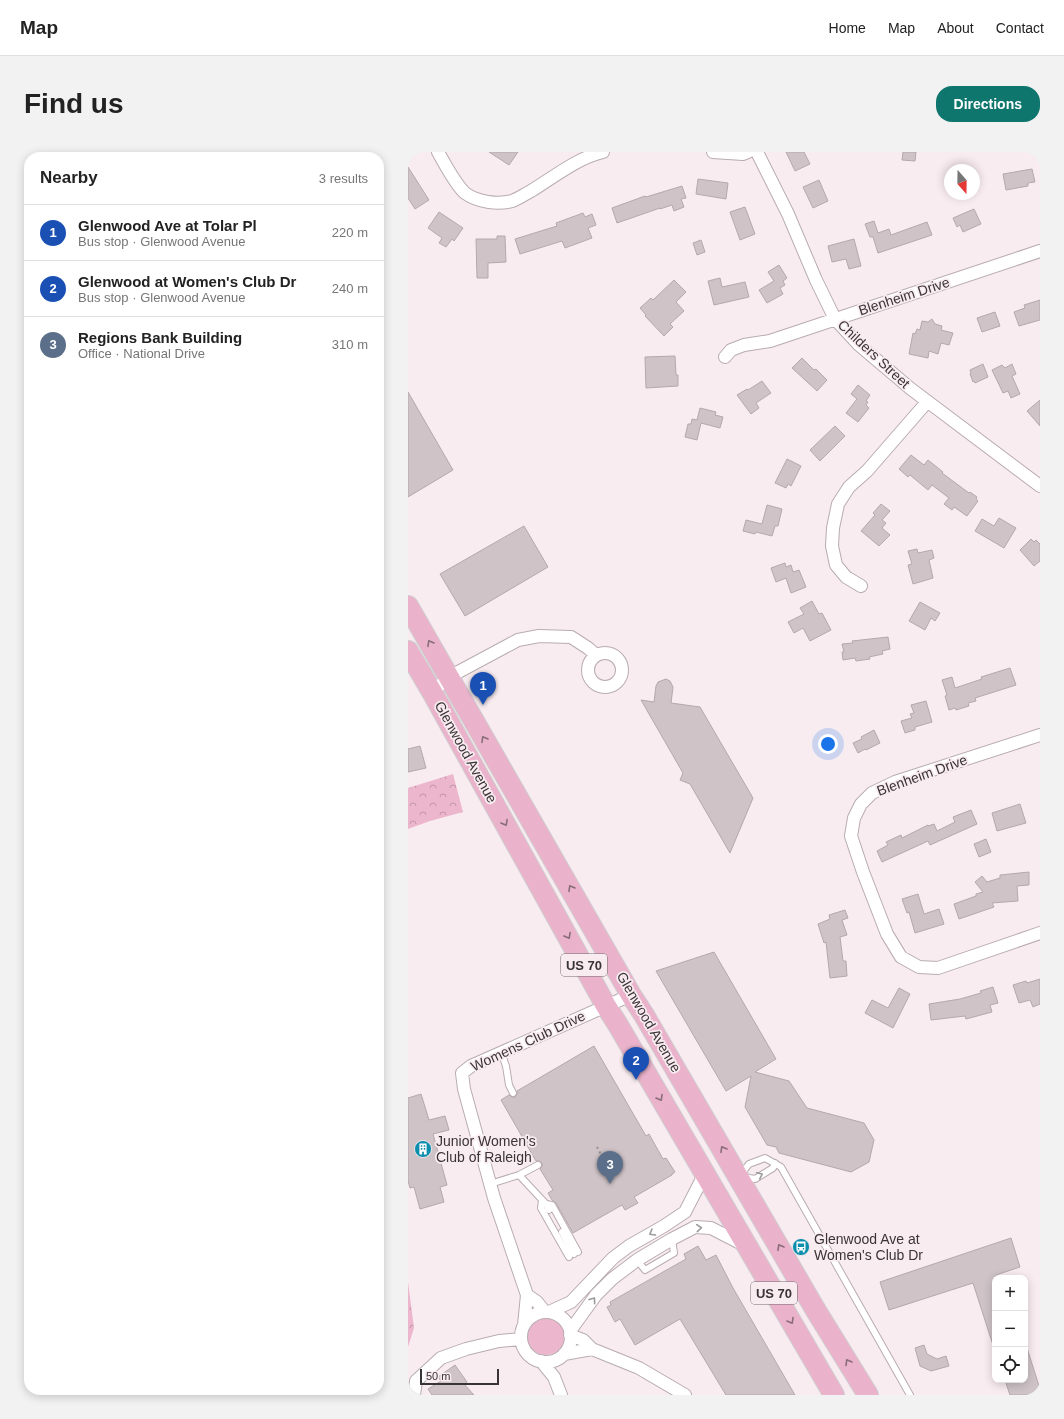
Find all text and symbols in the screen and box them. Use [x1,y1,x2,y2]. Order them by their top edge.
text: Map [20,17,58,38]
text: Home [829,20,866,36]
text: Map [888,20,915,36]
text: About [937,20,974,36]
text: Contact [996,20,1044,36]
button: Directions [936,86,1040,122]
text: Find us [24,88,124,119]
north arrow [944,164,980,200]
text: Nearby [40,168,98,187]
text: 3 results [319,171,368,186]
text: Glenwood Ave at Tolar Pl [78,217,257,234]
text: 1 [49,225,57,240]
text: 220 m [332,225,368,240]
text: Bus stop · Glenwood Avenue [78,234,245,249]
text: Glenwood at Women's Club Dr [78,273,296,290]
street label: Blenheim Drive [856,274,952,318]
text: 2 [49,281,57,296]
text: 240 m [332,281,368,296]
text: Bus stop · Glenwood Avenue [78,290,245,305]
street label: Childers Street [835,317,913,391]
text: Regions Bank Building [78,329,242,346]
text: 3 [49,337,57,352]
text: 310 m [332,337,368,352]
text: Office · National Drive [78,346,205,361]
one-way arrow [427,640,434,647]
pin: 1 [470,672,496,705]
street label: Glenwood Avenue [432,699,501,806]
your location [818,734,838,754]
one-way arrow [482,736,489,743]
street label: Blenheim Drive [875,751,970,799]
one-way arrow [500,818,507,826]
one-way arrow [568,885,575,893]
one-way arrow [563,932,571,939]
road number: US 70 [561,954,607,976]
street label: Glenwood Avenue [614,969,684,1075]
street label: Womens Club Drive [468,1007,588,1075]
pin: 2 [623,1047,649,1080]
one-way arrow [656,1094,663,1101]
place label: Junior Women's Club of Raleigh [436,1133,536,1165]
building icon: Junior Women's Club of Raleigh [413,1139,433,1159]
one-way arrow [721,1146,728,1153]
pin: 3 [597,1151,623,1184]
one-way arrow [756,1172,763,1180]
one-way arrow [695,1224,702,1233]
one-way arrow [649,1228,656,1235]
place label: Glenwood Ave at Women's Club Dr [814,1231,923,1263]
bus stop icon: Glenwood Ave at Women's Club Dr [791,1237,811,1257]
one-way arrow [777,1243,784,1251]
map controls [992,1275,1028,1383]
button: + [992,1275,1028,1311]
road number: US 70 [751,1282,797,1304]
one-way arrow [588,1297,595,1304]
button: − [992,1311,1028,1347]
one-way arrow [786,1317,793,1324]
button: locate [992,1347,1028,1383]
one-way arrow [845,1359,852,1366]
scale bar [420,1367,499,1386]
text: 50 m [426,1370,450,1382]

